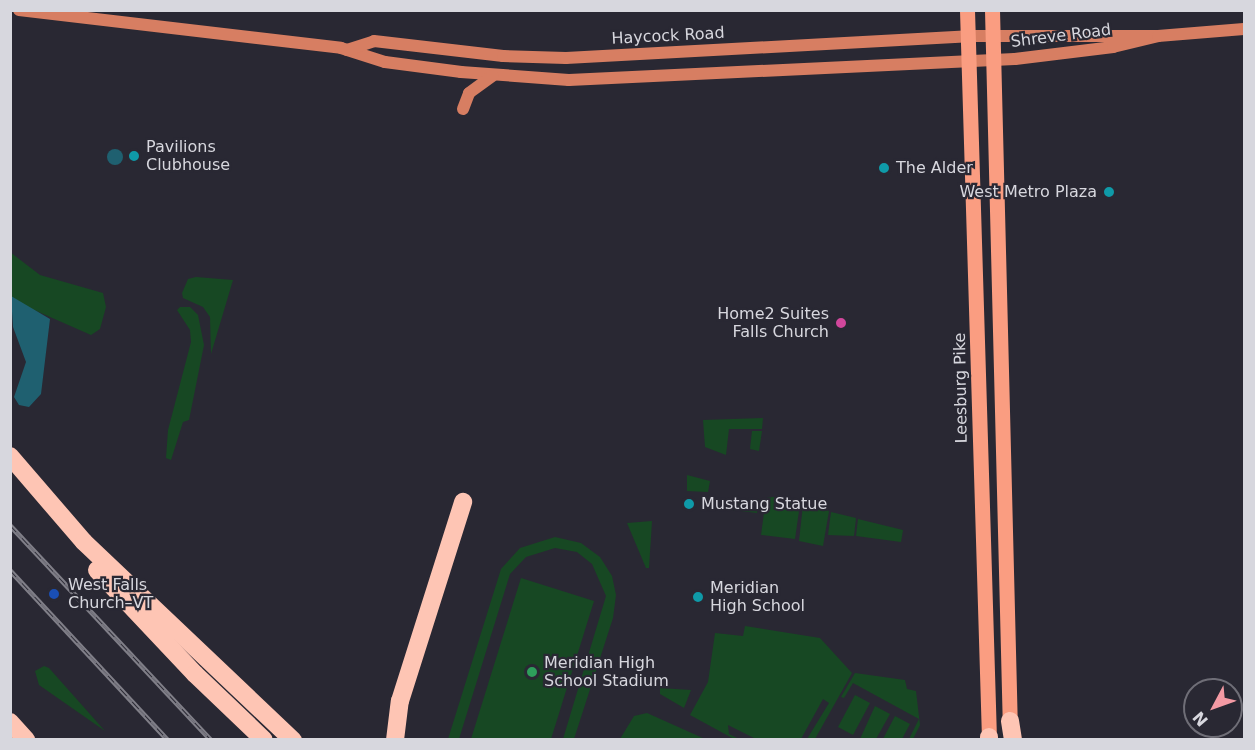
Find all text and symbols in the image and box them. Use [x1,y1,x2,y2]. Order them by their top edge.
street label: Shreve Road [1010,20,1112,52]
street label: Haycock Road [611,23,725,49]
place label: Pavilions Clubhouse [146,137,230,175]
marker: Pavilions Clubhouse [127,149,141,163]
place label: The Alder [896,158,973,178]
marker: The Alder [877,161,891,175]
place label: West Metro Plaza [959,182,1097,202]
marker: West Metro Plaza [1102,185,1116,199]
place label: Home2 Suites Falls Church [717,304,829,342]
marker: Home2 Suites Falls Church [834,316,848,330]
street label: Leesburg Pike [950,332,972,444]
place label: Mustang Statue [701,494,827,514]
marker: Mustang Statue [682,497,696,511]
place label: West Falls Church–VT [68,575,153,613]
place label: Meridian High School [710,578,805,616]
marker: West Falls Church–VT [45,585,63,603]
marker: Meridian High School [691,590,705,604]
place label: Meridian High School Stadium [544,653,669,691]
marker: Meridian High School Stadium [525,665,539,679]
north arrow [1183,678,1243,738]
text: N [1189,708,1212,730]

